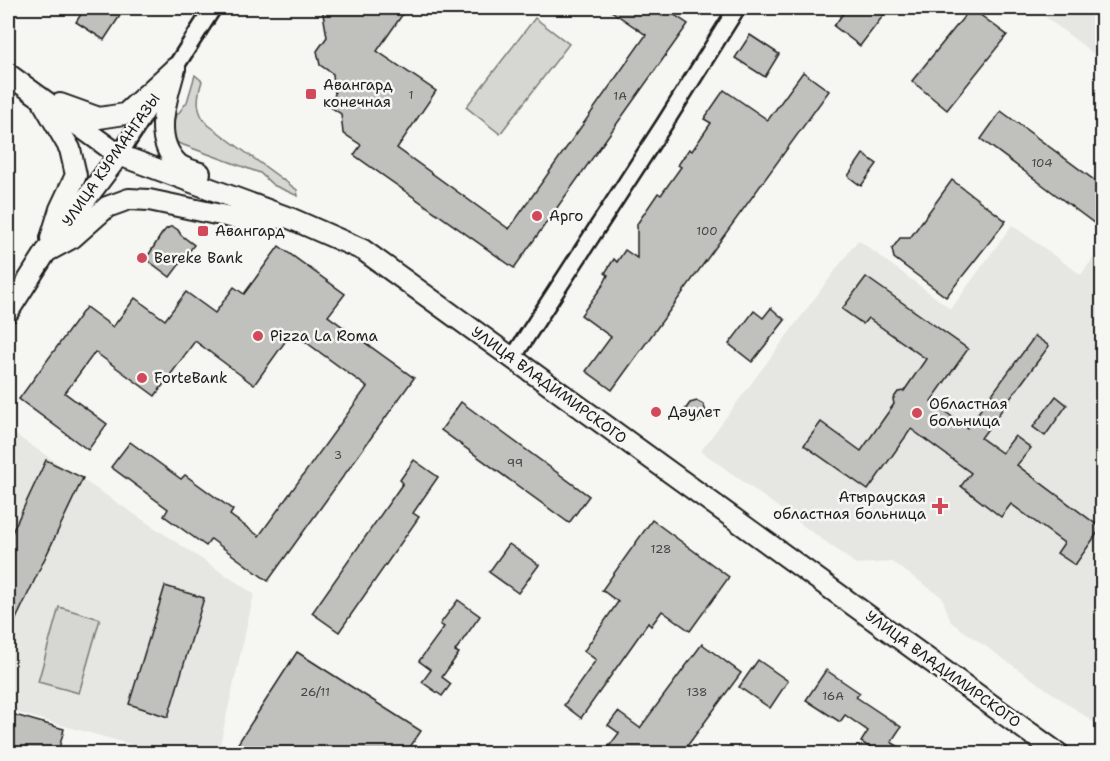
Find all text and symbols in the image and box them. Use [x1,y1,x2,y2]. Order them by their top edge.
place label: Авангард конечная [323,75,393,112]
marker: Авангард конечная [304,87,318,101]
house number: 1 [408,87,414,103]
house number: 1А [613,88,627,104]
street label: УЛИЦА КУРМАНГАЗЫ [58,90,164,230]
house number: 104 [1031,155,1053,171]
place label: Арго [549,206,583,226]
marker: Арго [530,209,544,223]
place label: Авангард [215,221,285,241]
house number: 100 [696,223,718,239]
marker: Авангард [196,224,210,238]
place label: Bereke Bank [154,248,243,268]
marker: Bereke Bank [135,251,149,265]
street label: УЛИЦА ВЛАДИМИРСКОГО [467,322,631,448]
place label: Pizza La Roma [270,326,378,346]
marker: Pizza La Roma [251,329,265,343]
place label: ForteBank [154,368,228,388]
marker: ForteBank [135,371,149,385]
place label: Областная больница [929,394,1008,431]
place label: Дәулет [668,402,721,422]
marker: Дәулет [649,405,663,419]
marker: Областная больница [910,406,924,420]
house number: 3 [334,447,342,463]
house number: 99 [507,455,523,471]
place label: Атырауская областная больница [773,487,927,524]
marker: Атырауская областная больница [931,497,949,515]
house number: 128 [651,541,671,557]
street label: УЛИЦА ВЛАДИМИРСКОГО [861,606,1025,732]
house number: 26/11 [300,684,330,700]
house number: 138 [687,684,707,700]
house number: 16А [822,688,844,704]

